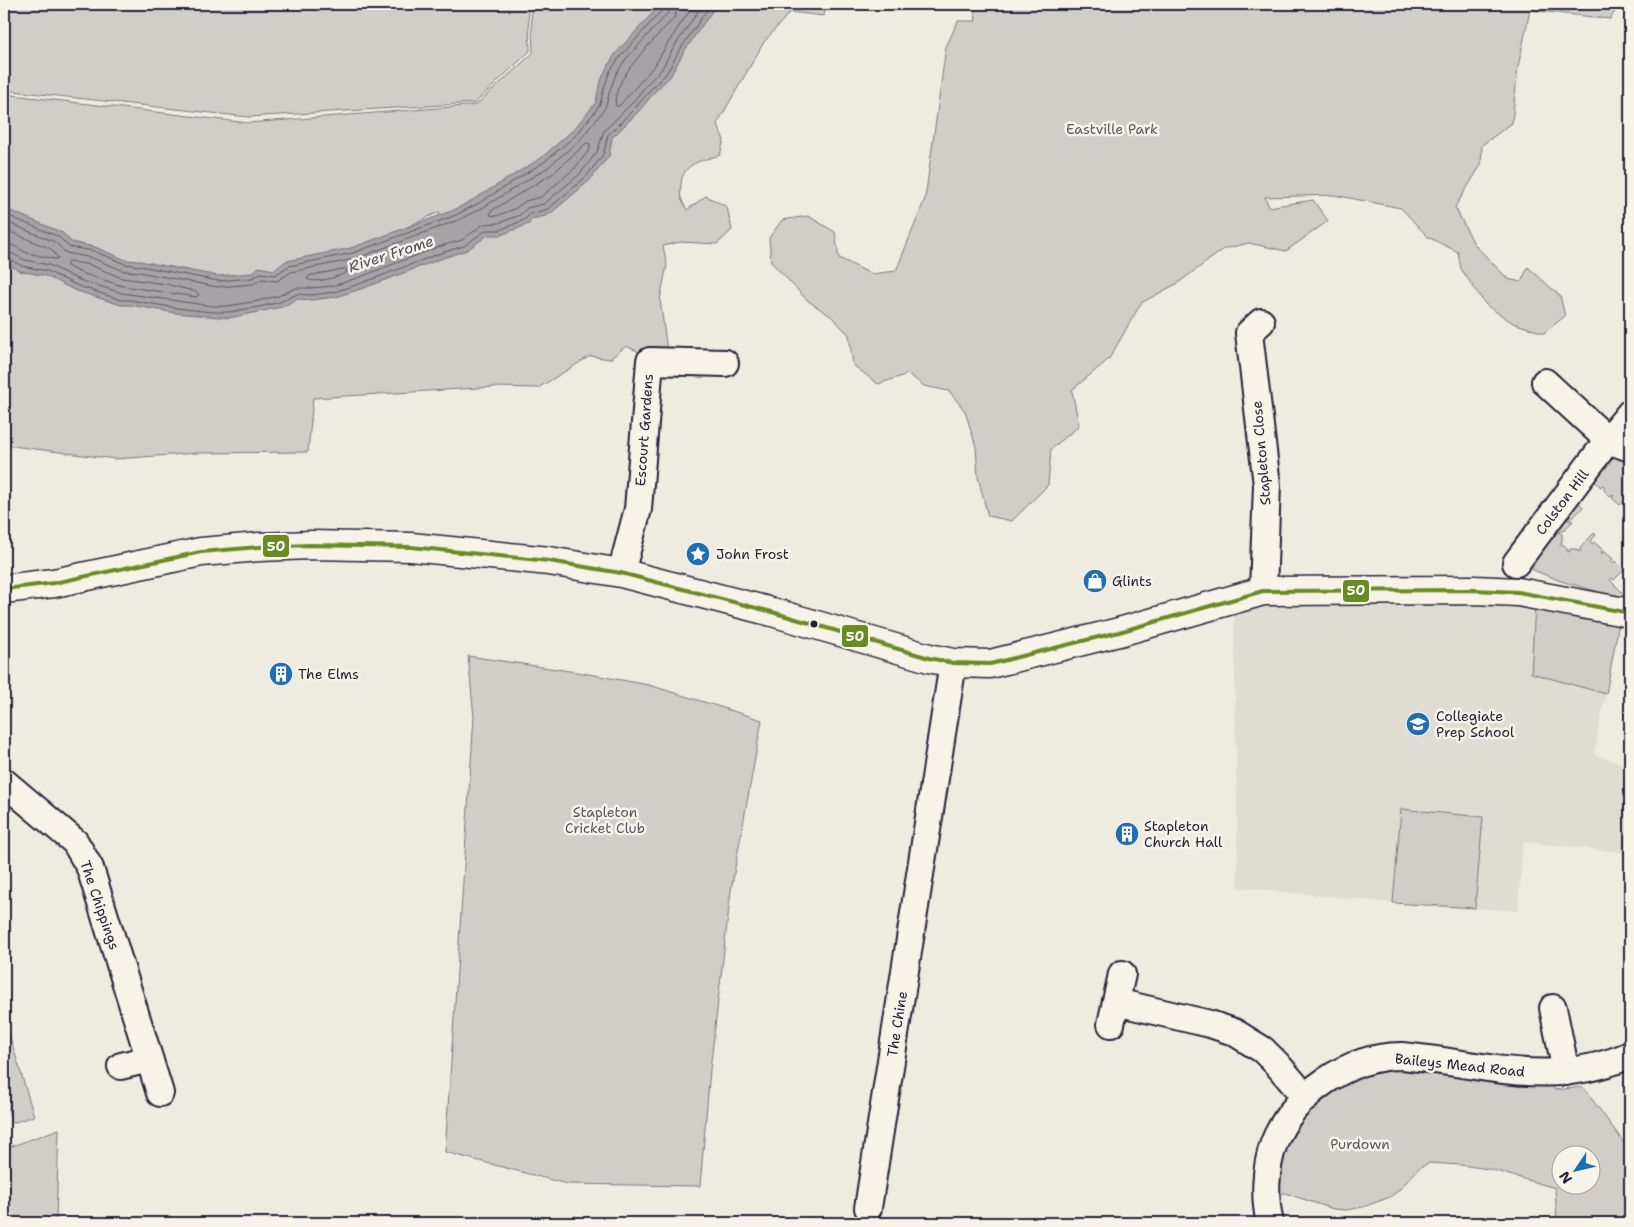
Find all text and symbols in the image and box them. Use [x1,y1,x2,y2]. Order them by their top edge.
park label: Eastville Park [1066,120,1158,138]
water label: River Frome [346,231,436,277]
street label: Escourt Gardens [631,373,657,487]
street label: Stapleton Close [1247,400,1275,506]
street label: Colston Hill [1532,465,1593,538]
line badge: 50 [262,534,290,558]
text: 50 [267,537,285,555]
place icon: John Frost [685,541,711,567]
place label: John Frost [716,545,789,563]
shop icon: Glints [1082,568,1108,594]
place label: Glints [1112,572,1152,590]
line badge: 50 [1342,579,1370,603]
text: 50 [1347,581,1365,599]
unlabelled marker [809,619,819,629]
line badge: 50 [841,624,869,648]
text: 50 [846,627,864,645]
building icon: The Elms [268,661,294,687]
place label: The Elms [298,665,359,683]
place label: Collegiate Prep School [1436,707,1515,741]
school or university icon: Collegiate Prep School [1405,711,1431,737]
park label: Stapleton Cricket Club [565,803,645,837]
place label: Stapleton Church Hall [1144,817,1223,851]
building icon: Stapleton Church Hall [1114,821,1140,847]
street label: The Chippings [76,858,124,952]
street label: The Chine [883,990,911,1058]
street label: Baileys Mead Road [1394,1049,1526,1081]
park label: Purdown [1330,1135,1390,1153]
north arrow [1552,1144,1602,1194]
text: N [1555,1168,1576,1187]

